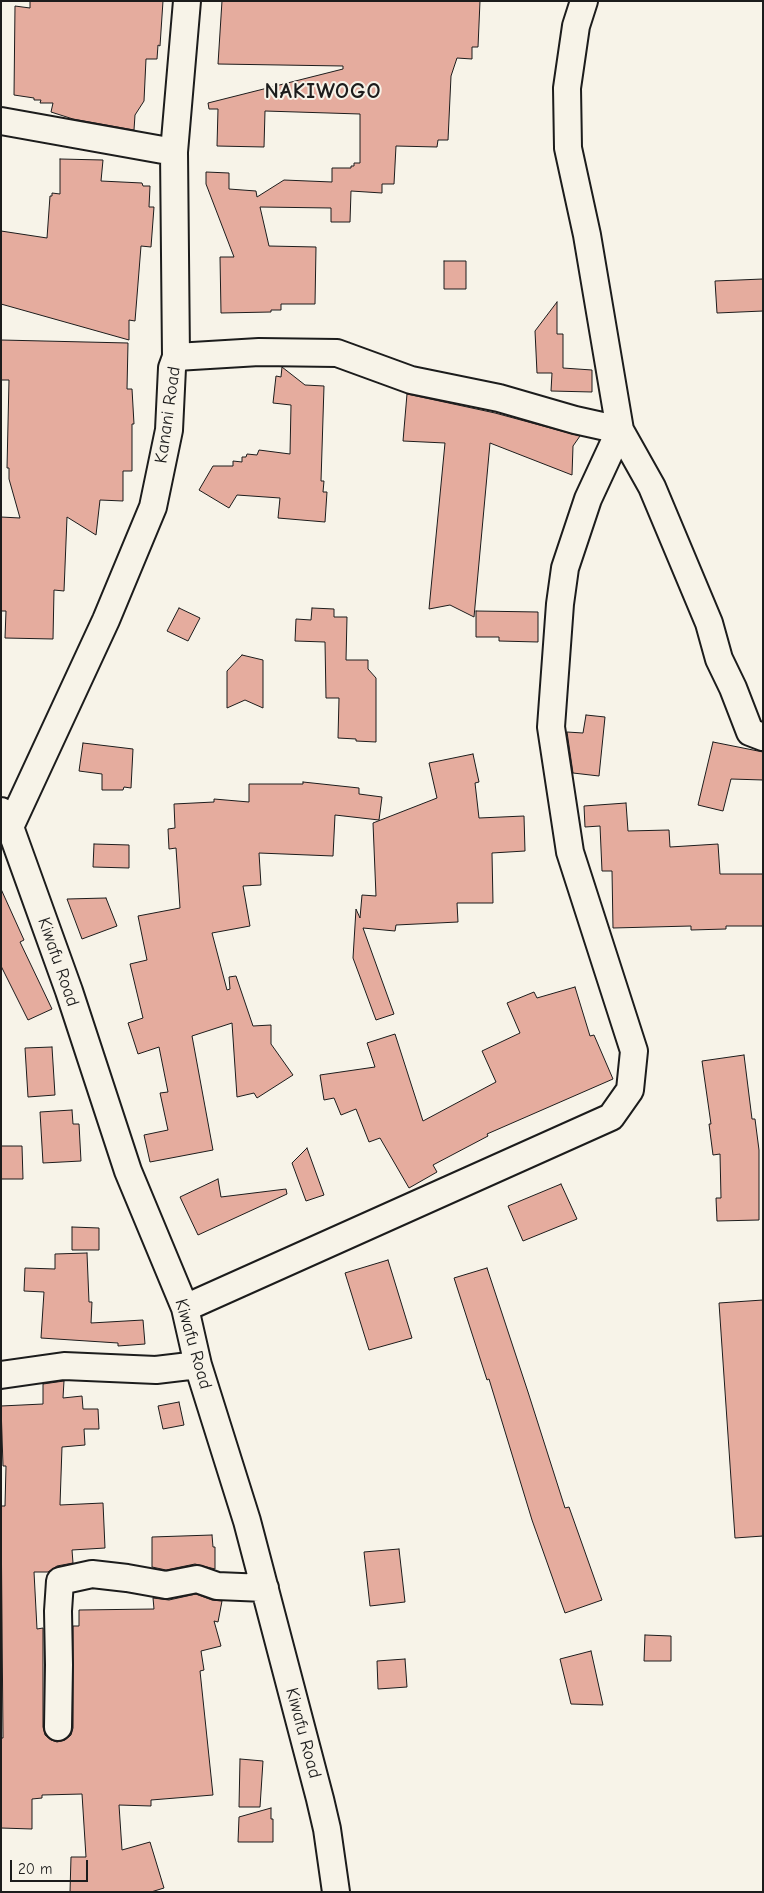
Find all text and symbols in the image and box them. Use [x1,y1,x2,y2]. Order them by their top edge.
district label: NAKIWOGO [263,79,383,105]
street label: Kanani Road [151,365,185,465]
street label: Kiwafu Road [33,915,83,1009]
street label: Kiwafu Road [170,1296,216,1392]
street label: Kiwafu Road [281,1685,325,1781]
scale bar [12,1850,90,1882]
text: 20 m [18,1860,52,1878]

